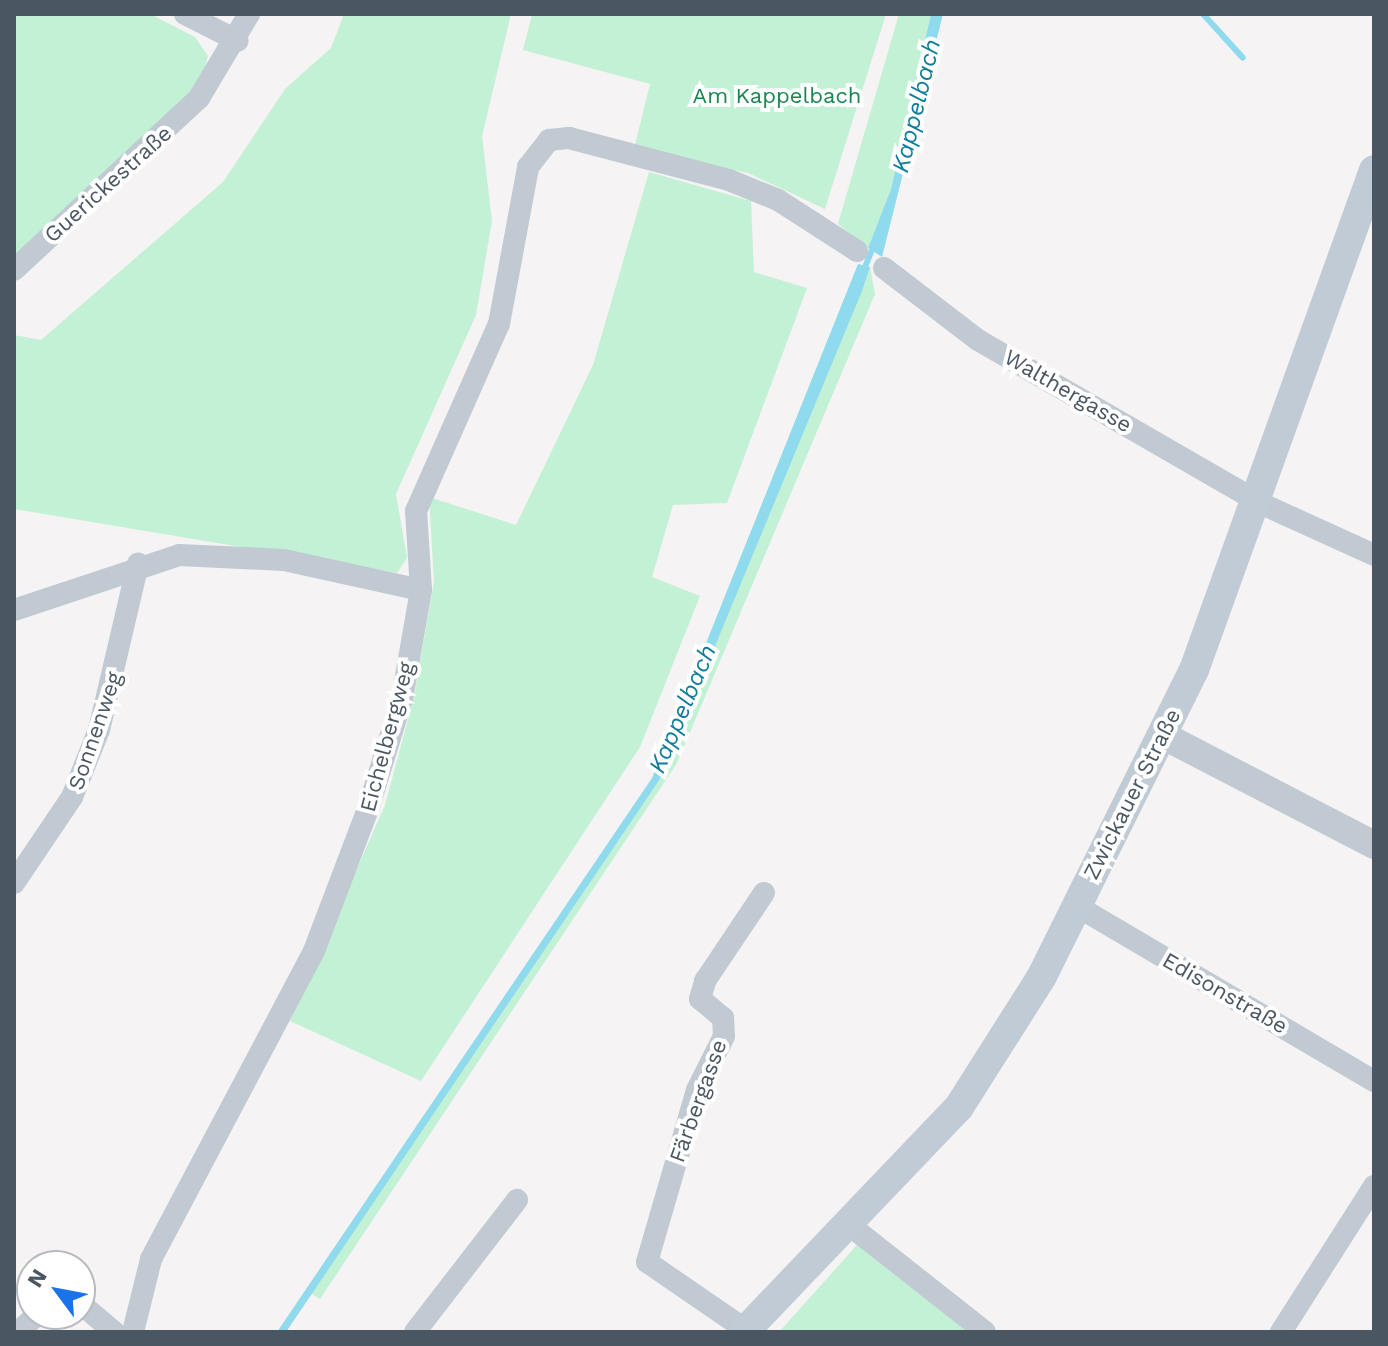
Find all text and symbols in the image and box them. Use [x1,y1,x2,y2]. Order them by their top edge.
water label: Kappelbach [887,36,947,176]
park label: Am Kappelbach [693,83,861,109]
street label: Guerickestraße [39,120,177,248]
street label: Walthergasse [999,344,1137,438]
water label: Kappelbach [643,641,723,777]
street label: Eichelbergweg [354,659,420,815]
street label: Sonnenweg [62,669,128,793]
street label: Zwickauer Straße [1078,704,1186,884]
street label: Edisonstraße [1158,947,1292,1039]
street label: Färbergasse [664,1036,732,1166]
north arrow [16,1250,96,1330]
text: N [22,1265,52,1292]

